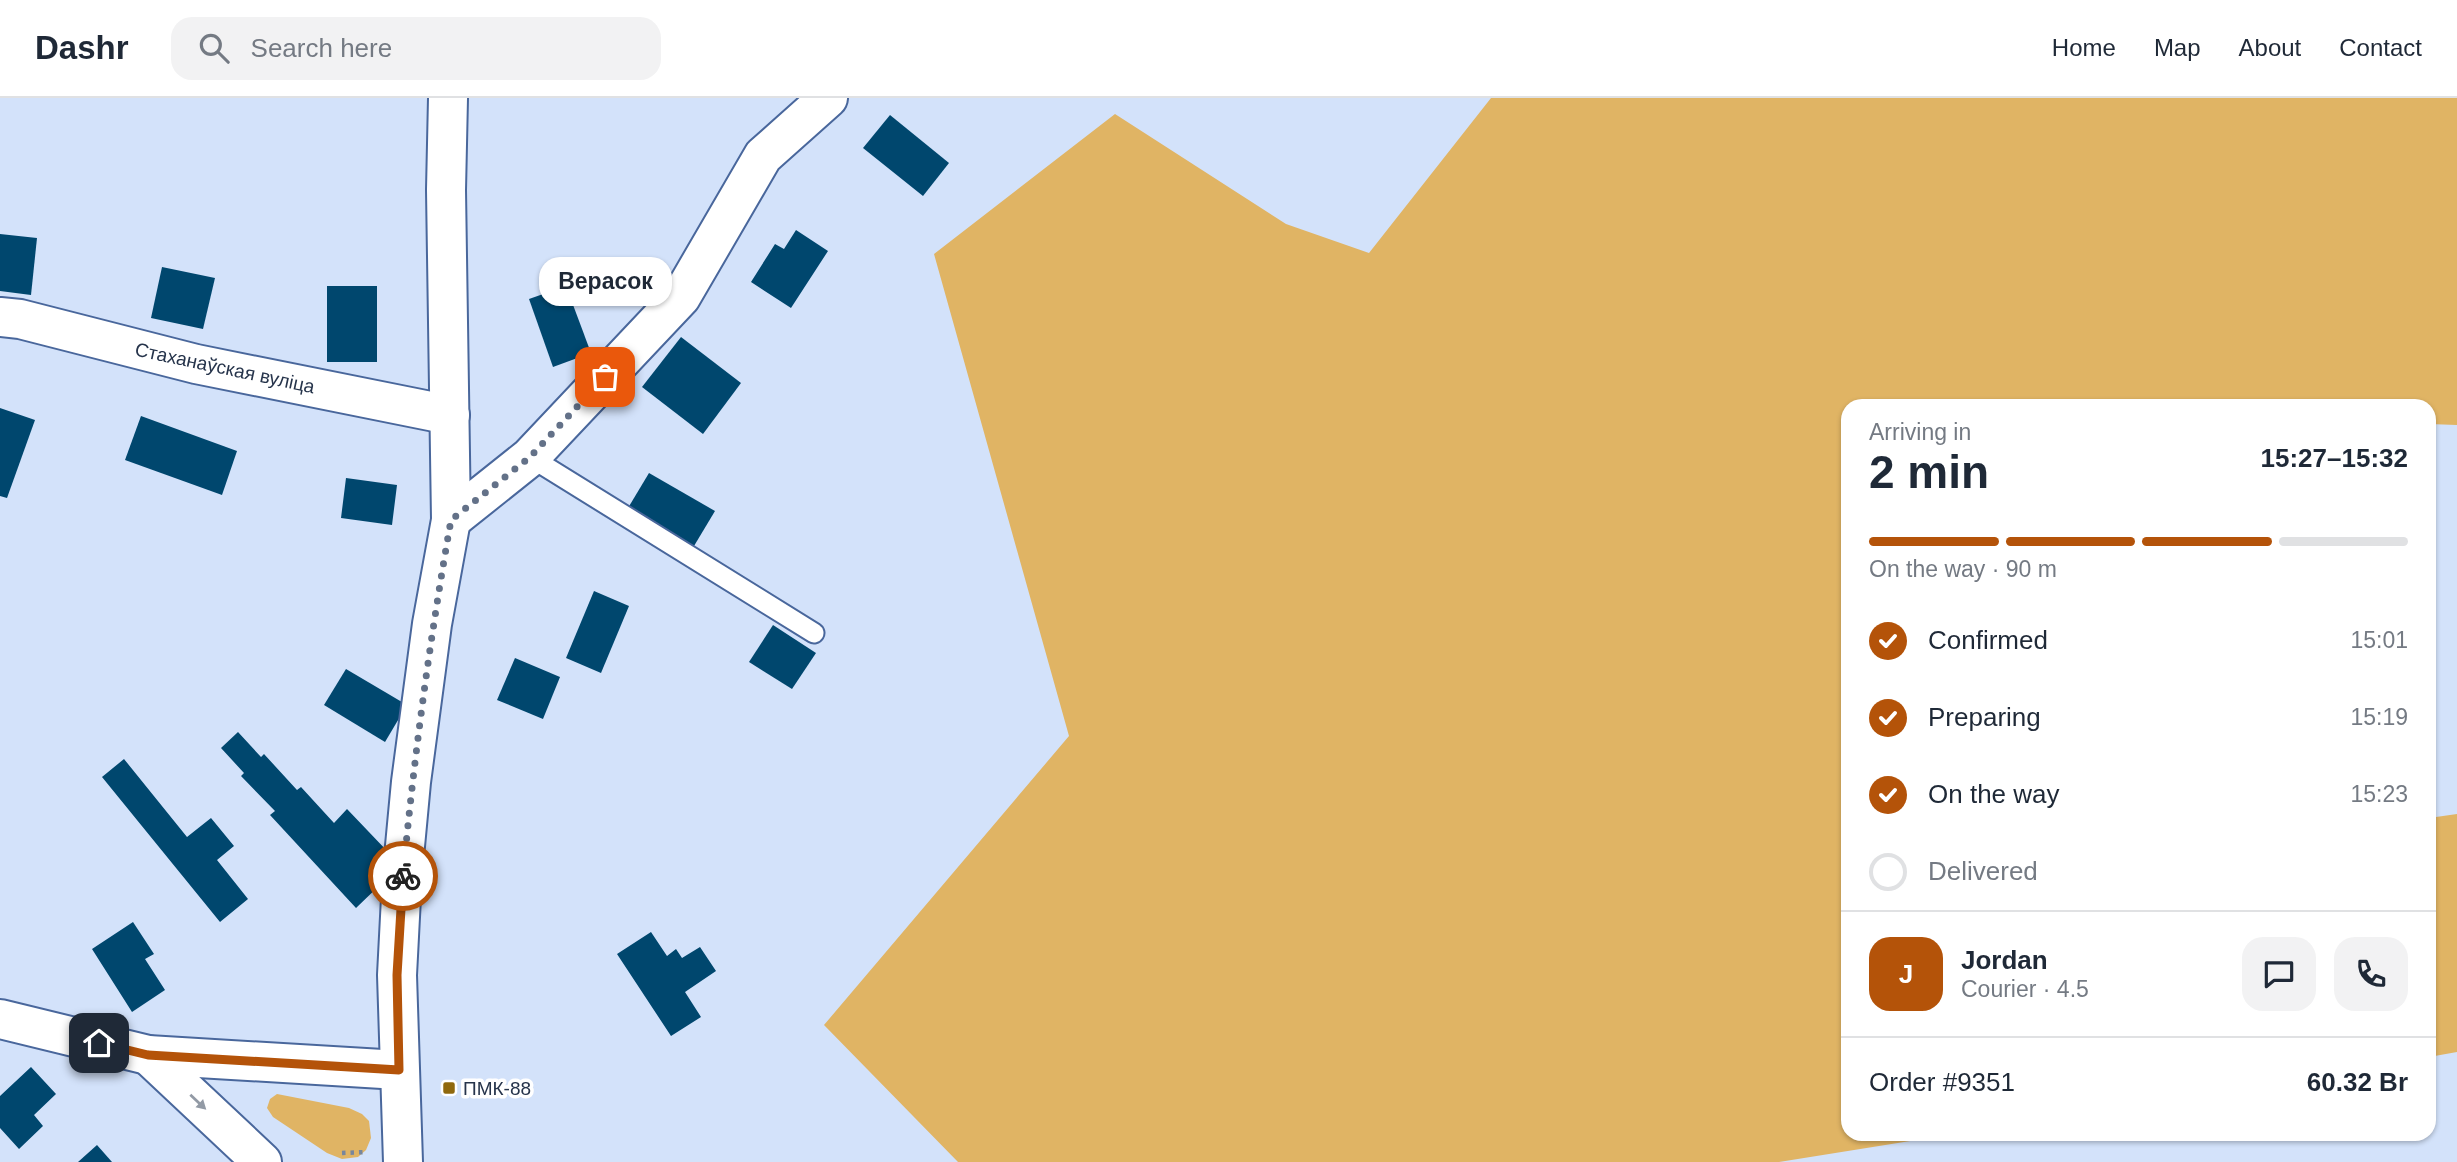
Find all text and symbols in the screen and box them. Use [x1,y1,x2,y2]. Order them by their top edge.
search box [171,17,661,80]
text: Dashr [35,29,129,66]
icon: search [195,29,233,67]
text: Search here [251,33,392,63]
text: Home [2052,34,2116,61]
text: Map [2154,34,2201,61]
text: About [2239,34,2301,61]
text: Contact [2339,34,2422,61]
callout: Верасок [538,258,672,307]
text: Верасок [558,268,653,294]
street label: Стаханаўская вуліца [133,339,317,397]
pin [575,347,635,407]
icon: bag [586,358,624,396]
text: Arriving in [1869,419,1971,445]
text: 15:27–15:32 [2261,443,2408,473]
text: 2 min [1869,446,1989,498]
text: On the way · 90 m [1869,556,2057,582]
icon: check [1869,622,1907,660]
text: Confirmed [1928,625,2048,655]
text: 15:01 [2350,627,2408,653]
icon: check [1869,699,1907,737]
text: Preparing [1928,702,2041,732]
text: 15:19 [2350,704,2408,730]
icon: check [1869,776,1907,814]
text: On the way [1928,779,2060,809]
text: 15:23 [2350,781,2408,807]
courier [368,841,438,911]
text: Delivered [1928,856,2038,886]
icon: bike [384,857,422,895]
button: chat [2242,937,2316,1011]
button: phone [2334,937,2408,1011]
text: Jordan [1961,945,2048,975]
text: J [1899,959,1913,989]
text: Courier · 4.5 [1961,976,2089,1002]
pin [69,1013,129,1073]
icon: home [80,1024,118,1062]
text: Order #9351 [1869,1067,2015,1097]
text: 60.32 Br [2307,1067,2408,1097]
place label: ПМК-88 [463,1078,531,1099]
marker: ПМК-88 [441,1080,457,1096]
one-way arrow [189,1093,206,1109]

